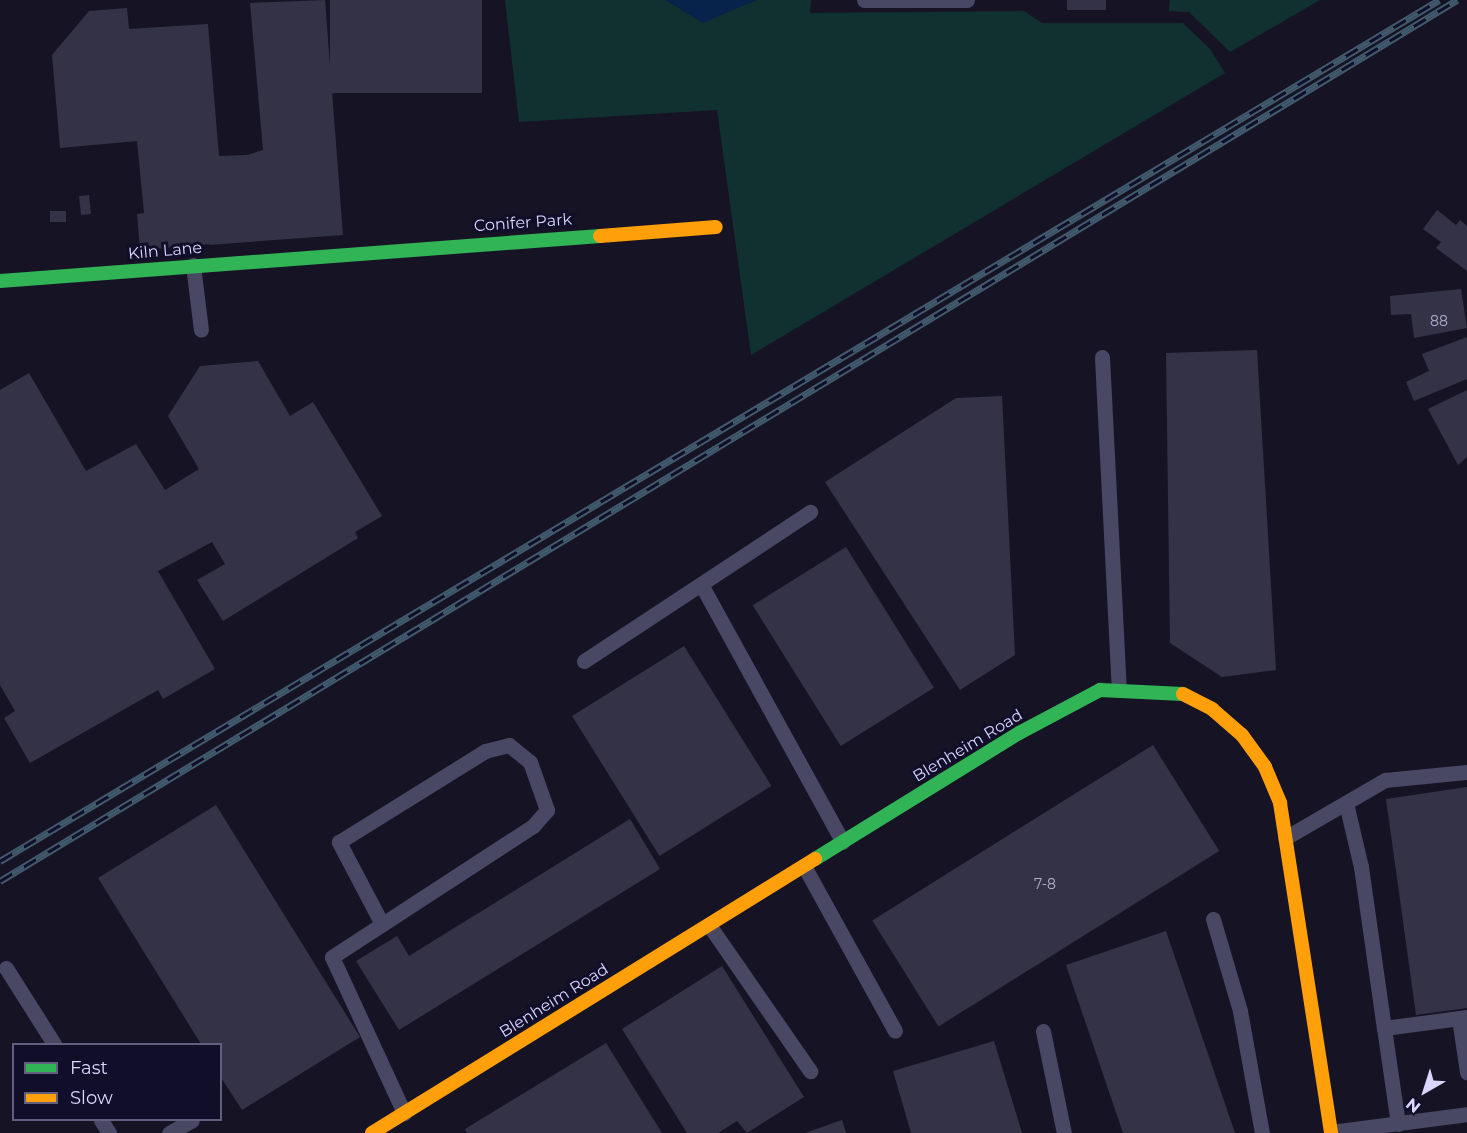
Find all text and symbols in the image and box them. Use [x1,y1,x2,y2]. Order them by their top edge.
street label: Conifer Park [473,210,573,236]
street label: Kiln Lane [127,238,203,264]
house number: 88 [1430,313,1448,329]
street label: Blenheim Road [910,706,1026,786]
house number: 7-8 [1034,876,1056,892]
street label: Blenheim Road [496,960,612,1042]
legend [12,1043,222,1121]
text: Fast [70,1057,108,1079]
north arrow [1395,1061,1455,1121]
text: Slow [70,1087,113,1109]
text: N [1402,1094,1424,1117]

